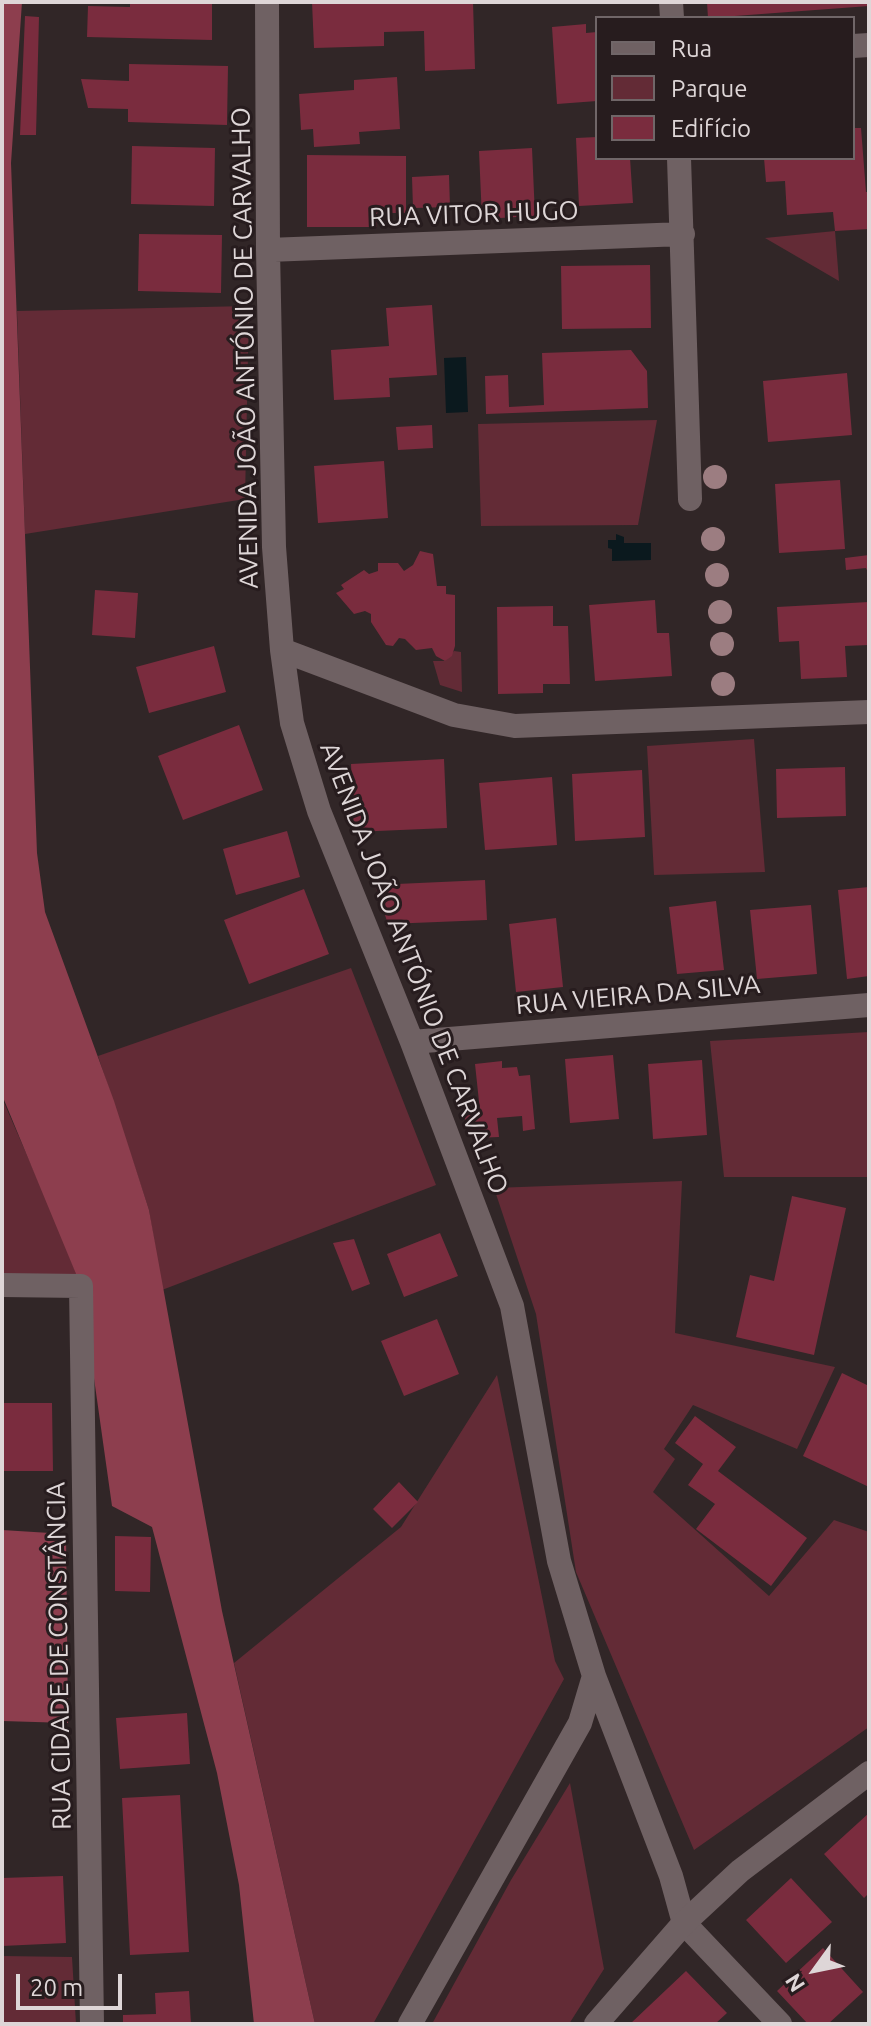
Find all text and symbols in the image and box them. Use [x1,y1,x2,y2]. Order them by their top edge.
legend [595,16,855,160]
text: Rua [671,35,712,62]
text: Parque [671,75,748,102]
street label: AVENIDA JOÃO ANTÓNIO DE CARVALHO [225,107,265,589]
text: Edifício [671,115,751,142]
street label: RUA VITOR HUGO [369,195,579,233]
street label: AVENIDA JOÃO ANTÓNIO DE CARVALHO [313,738,515,1198]
street label: RUA VIEIRA DA SILVA [515,969,761,1021]
street label: RUA CIDADE DE CONSTÂNCIA [40,1482,78,1830]
north arrow [775,1930,855,2010]
scale bar [20,1958,126,2008]
text: N [780,1970,809,1997]
text: 20 m [30,1974,83,2001]

